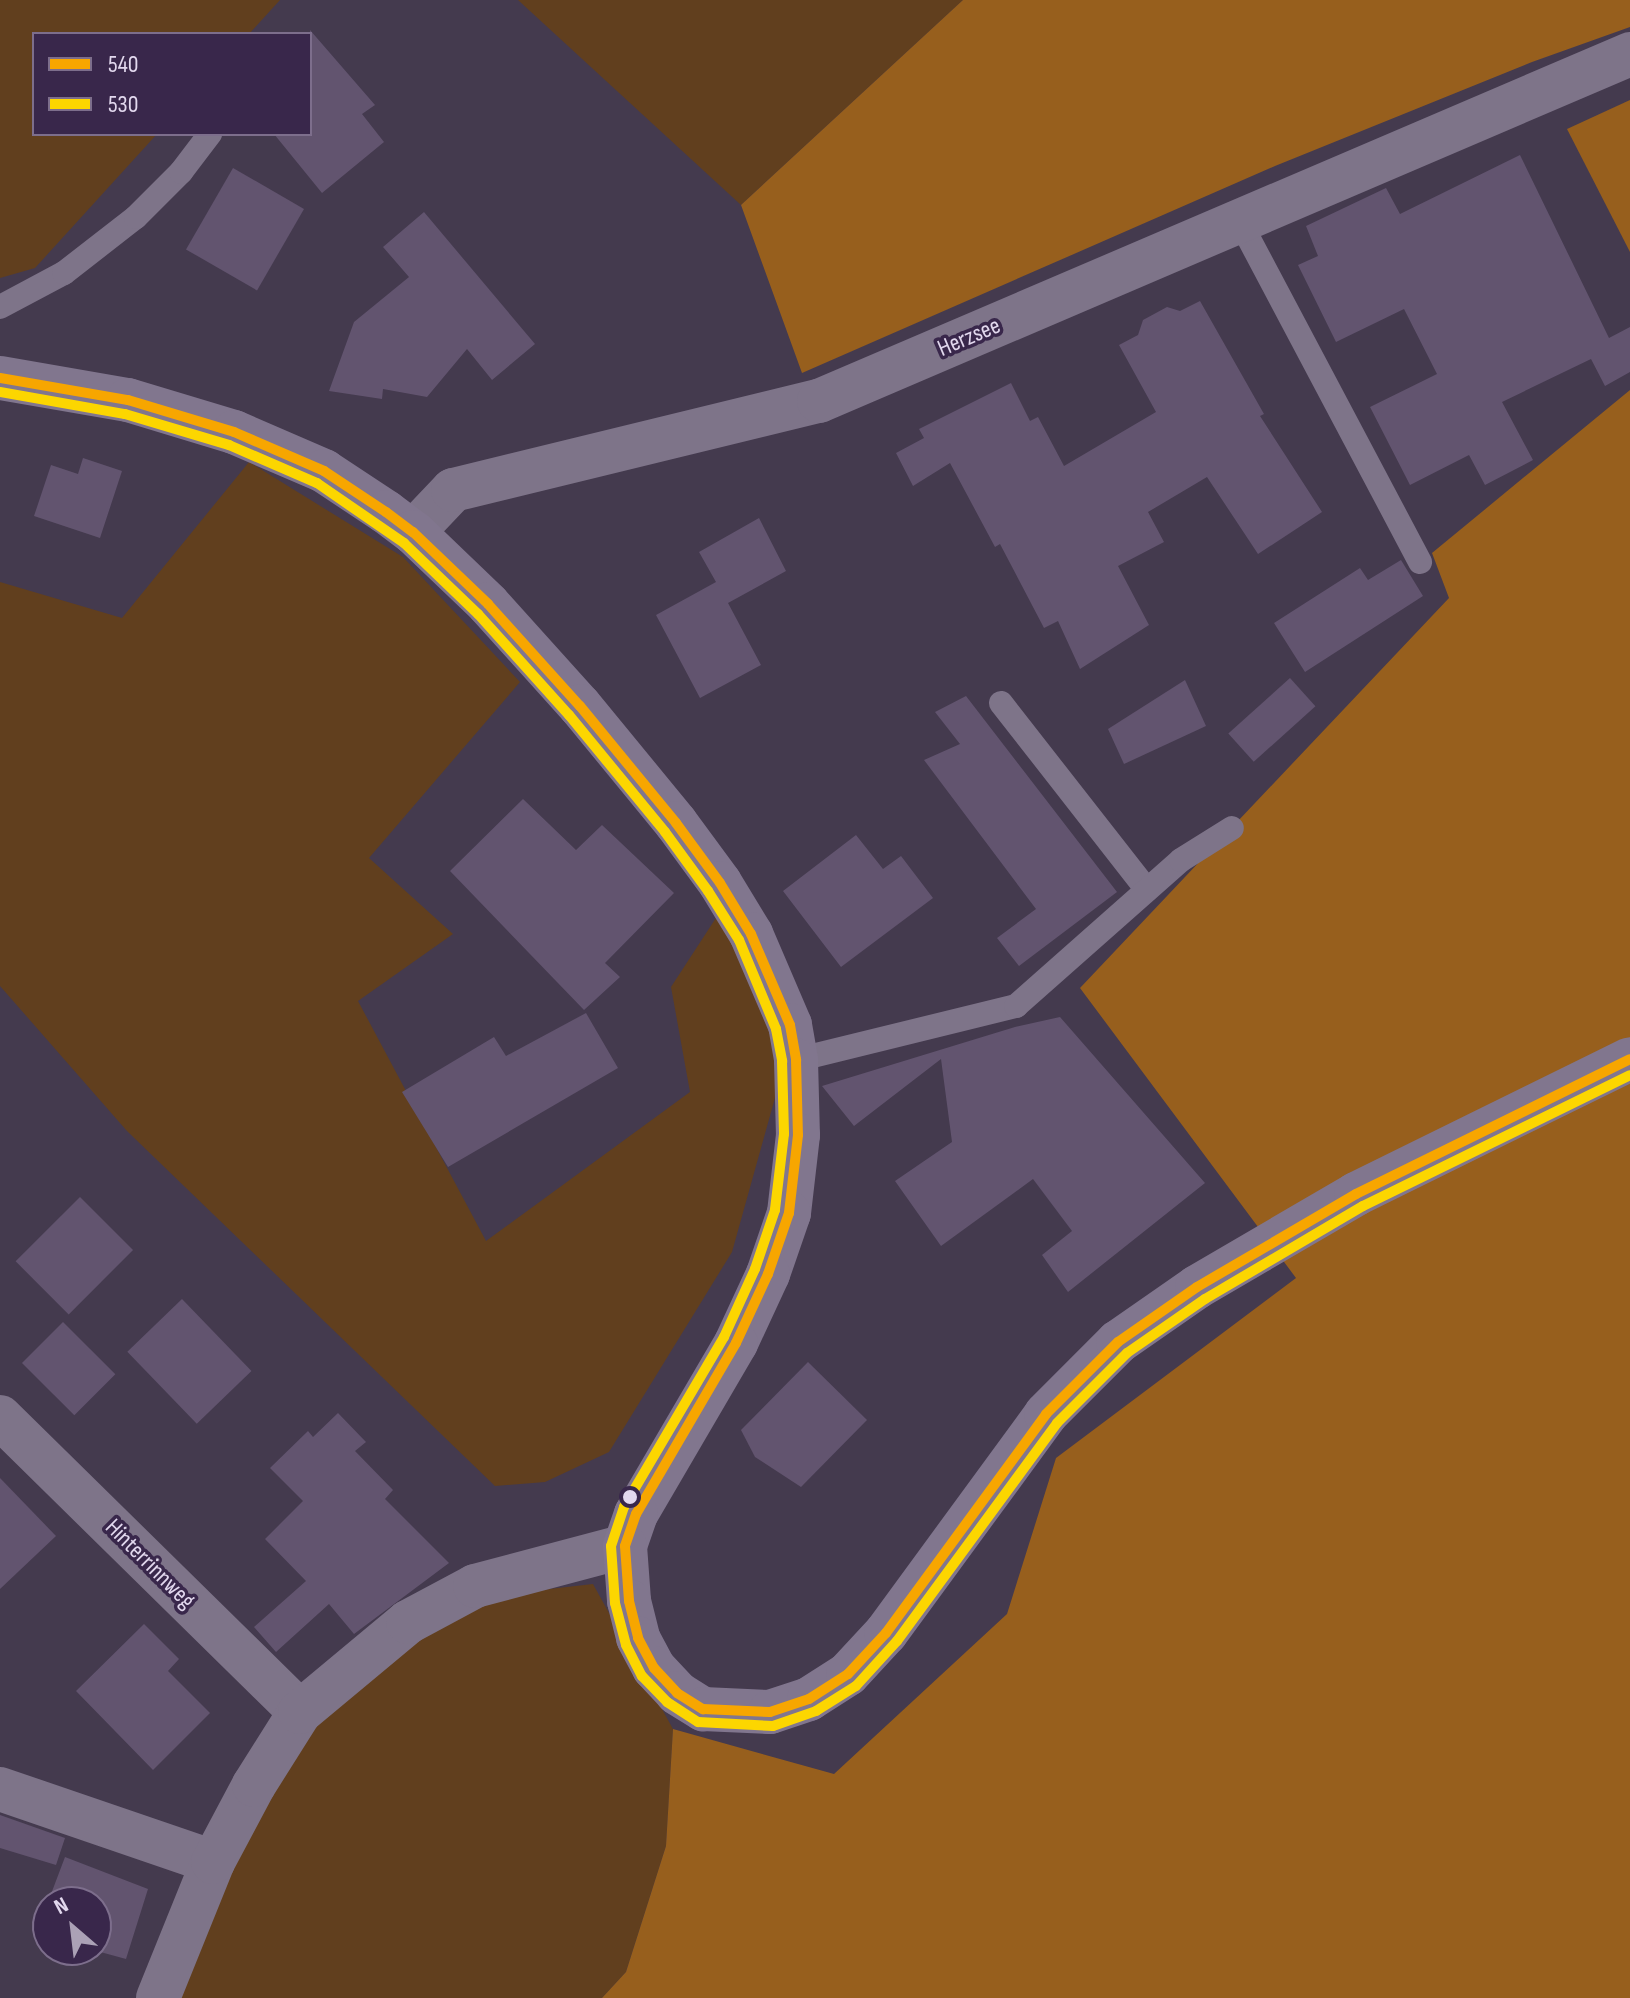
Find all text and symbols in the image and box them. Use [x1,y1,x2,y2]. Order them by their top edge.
legend [32,32,312,136]
text: 540 [108,50,138,79]
text: 530 [108,90,138,119]
street label: Herzsee [933,311,1005,363]
unlabelled marker [622,1489,638,1505]
street label: Hinterrinnweg [99,1513,201,1615]
north arrow [32,1886,112,1966]
text: N [50,1891,73,1921]

